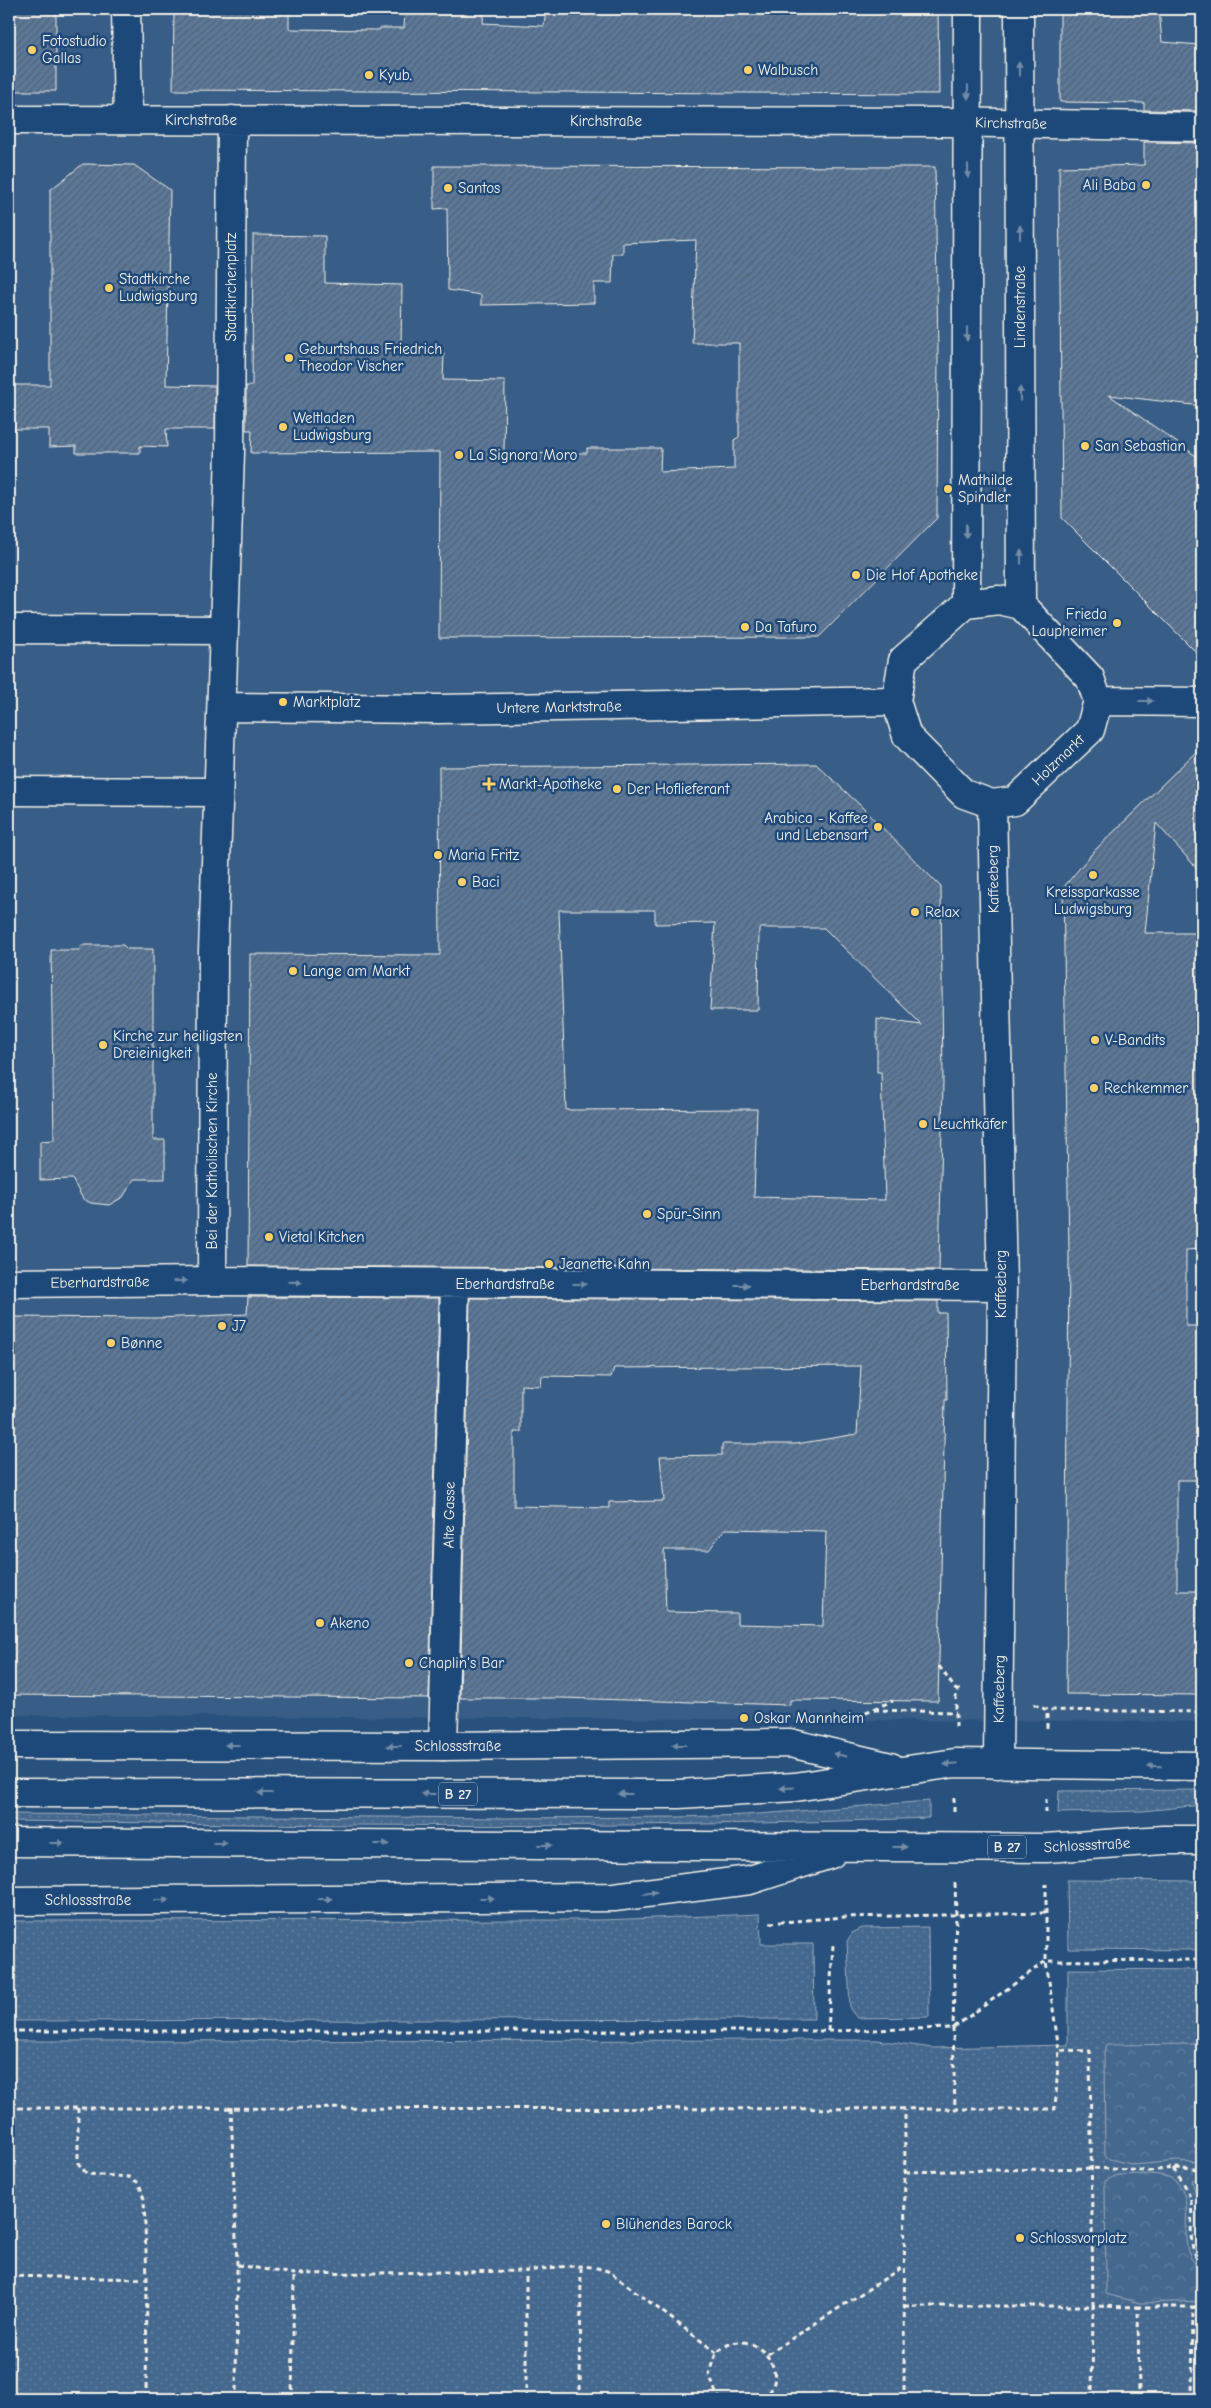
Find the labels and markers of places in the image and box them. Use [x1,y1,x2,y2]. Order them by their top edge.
place label: Fotostudio Gallas [42,32,107,67]
marker: Fotostudio Gallas [26,44,38,56]
place label: Walbusch [758,61,818,79]
marker: Walbusch [742,64,754,76]
place label: Kyub. [379,66,412,84]
marker: Kyub. [363,69,375,81]
place label: Ali Baba [1083,176,1136,194]
place label: Santos [458,179,500,197]
marker: Ali Baba [1140,179,1152,191]
marker: Santos [442,182,454,194]
place label: Stadtkirche Ludwigsburg [119,270,198,305]
marker: Stadtkirche Ludwigsburg [103,282,115,294]
place label: Geburtshaus Friedrich Theodor Vischer [299,340,442,375]
marker: Geburtshaus Friedrich Theodor Vischer [283,352,295,364]
place label: Weltladen Ludwigsburg [293,409,372,444]
marker: Weltladen Ludwigsburg [277,421,289,433]
place label: San Sebastian [1095,437,1186,455]
marker: San Sebastian [1079,440,1091,452]
place label: La Signora Moro [469,446,577,464]
marker: La Signora Moro [453,449,465,461]
place label: Mathilde Spindler [958,471,1013,506]
marker: Mathilde Spindler [942,483,954,495]
place label: Die Hof Apotheke [866,566,979,584]
marker: Die Hof Apotheke [850,569,862,581]
place label: Frieda Laupheimer [1032,605,1107,640]
marker: Frieda Laupheimer [1111,617,1123,629]
place label: Da Tafuro [755,618,817,636]
marker: Da Tafuro [739,621,751,633]
place label: Marktplatz [293,693,361,711]
marker: Marktplatz [277,696,289,708]
place label: Markt-Apotheke [499,775,602,793]
marker: Markt-Apotheke [483,778,495,790]
place label: Der Hoflieferant [627,780,730,798]
marker: Der Hoflieferant [611,783,623,795]
place label: Arabica - Kaffee und Lebensart [764,809,869,844]
marker: Arabica - Kaffee und Lebensart [872,821,884,833]
place label: Maria Fritz [448,846,520,864]
marker: Maria Fritz [432,849,444,861]
marker: Kreissparkasse Ludwigsburg [1087,869,1099,881]
place label: Baci [472,873,500,891]
marker: Baci [456,876,468,888]
place label: Kreissparkasse Ludwigsburg [1046,883,1140,918]
place label: Relax [925,903,960,921]
marker: Relax [909,906,921,918]
place label: Lange am Markt [303,962,410,980]
marker: Lange am Markt [287,965,299,977]
place label: Kirche zur heiligsten Dreieinigkeit [113,1027,243,1062]
place label: V-Bandits [1105,1031,1165,1049]
marker: V-Bandits [1089,1034,1101,1046]
marker: Kirche zur heiligsten Dreieinigkeit [97,1039,109,1051]
place label: Rechkemmer [1104,1079,1188,1097]
marker: Rechkemmer [1088,1082,1100,1094]
place label: Leuchtkäfer [933,1115,1007,1133]
marker: Leuchtkäfer [917,1118,929,1130]
place label: Spür-Sinn [657,1205,721,1223]
marker: Spür-Sinn [641,1208,653,1220]
place label: Vietal Kitchen [279,1228,365,1246]
marker: Vietal Kitchen [263,1231,275,1243]
place label: Jeanette Kahn [559,1255,650,1273]
marker: Jeanette Kahn [543,1258,555,1270]
place label: J7 [232,1317,246,1335]
marker: J7 [216,1320,228,1332]
place label: Bønne [121,1334,163,1352]
marker: Bønne [105,1337,117,1349]
place label: Akeno [330,1614,369,1632]
marker: Akeno [314,1617,326,1629]
place label: Chaplin's Bar [419,1654,504,1672]
marker: Chaplin's Bar [403,1657,415,1669]
place label: Oskar Mannheim [754,1709,864,1727]
marker: Oskar Mannheim [738,1712,750,1724]
place label: Blühendes Barock [616,2215,733,2233]
marker: Blühendes Barock [600,2218,612,2230]
place label: Schlossvorplatz [1030,2229,1127,2247]
marker: Schlossvorplatz [1014,2232,1026,2244]

